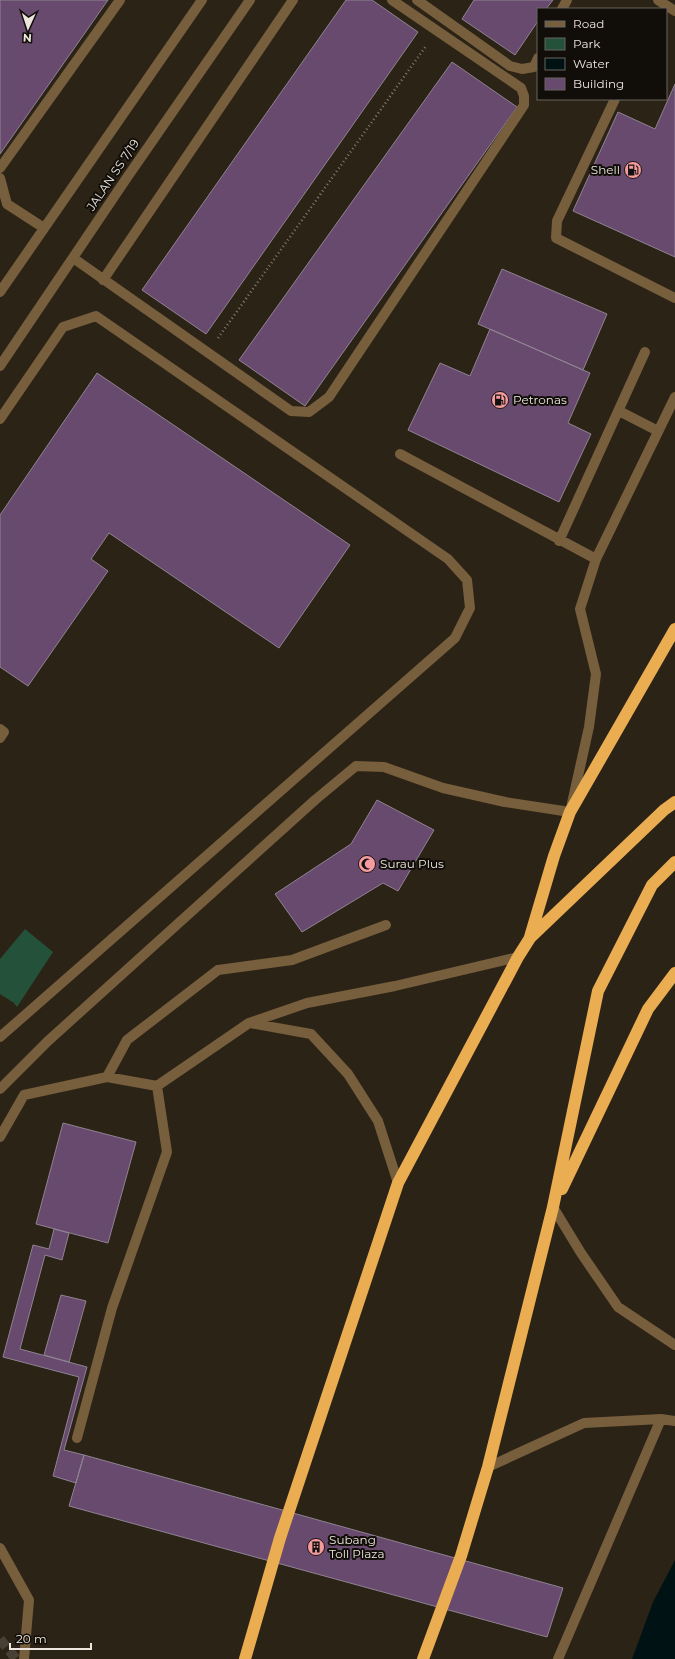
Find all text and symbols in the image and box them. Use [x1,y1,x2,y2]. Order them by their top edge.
north arrow [8,8,48,48]
legend [537,8,667,100]
text: Road [573,16,604,31]
text: N [23,31,32,45]
text: Park [573,36,601,51]
text: Water [573,56,610,71]
text: Building [573,76,624,91]
street label: JALAN SS 7/19 [82,136,142,214]
fuel station icon: Shell [623,160,643,180]
place label: Shell [591,162,620,177]
fuel station icon: Petronas [490,390,510,410]
place label: Petronas [513,392,567,407]
mosque icon: Surau Plus [357,854,377,874]
place label: Surau Plus [380,856,444,871]
place label: Subang Toll Plaza [329,1532,385,1561]
building icon: Subang Toll Plaza [306,1537,326,1557]
scale bar [10,1625,91,1651]
text: 20 m [16,1631,47,1646]

